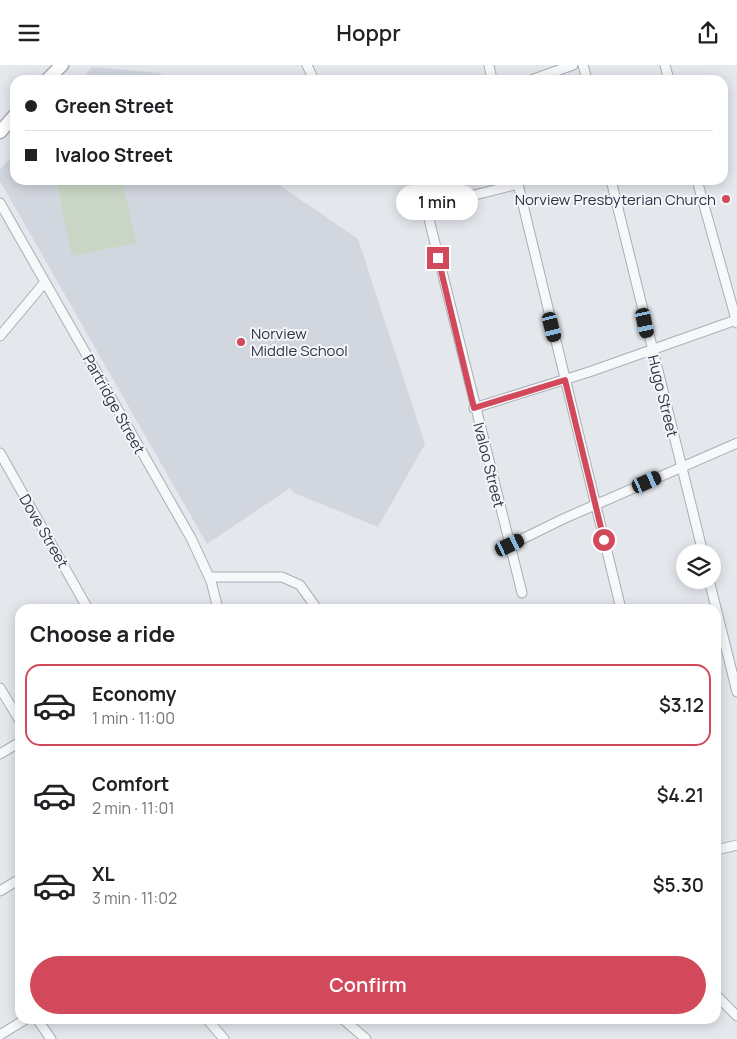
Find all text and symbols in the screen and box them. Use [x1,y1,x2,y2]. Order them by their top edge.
text: Hoppr [336,18,401,48]
icon: menu [15,19,43,47]
icon: share [694,19,722,47]
text: Green Street [55,93,174,119]
text: Ivaloo Street [55,142,173,168]
callout: 1 min [397,185,479,221]
place label: Norview Presbyterian Church [515,189,716,210]
text: 1 min [418,191,456,213]
marker: Norview Presbyterian Church [720,193,732,205]
route end [427,247,449,269]
car [634,307,655,339]
car [541,311,562,343]
place label: Norview Middle School [251,323,348,361]
marker: Norview Middle School [235,336,247,348]
street label: Partridge Street [78,350,150,458]
street label: Hugo Street [643,353,683,439]
street label: Ivaloo Street [468,420,510,510]
car [630,469,663,495]
street label: Dove Street [14,490,74,572]
route start [593,529,615,551]
car [493,532,526,558]
map controls [676,544,721,589]
button: layers [676,544,721,589]
text: Choose a ride [30,619,175,649]
text: Economy [92,681,176,707]
icon: car [32,683,77,728]
text: $3.12 [659,692,704,718]
text: 1 min · 11:00 [92,707,175,729]
text: Comfort [92,771,169,797]
icon: car [32,773,77,818]
text: $4.21 [657,782,704,808]
text: 2 min · 11:01 [92,797,174,819]
text: XL [92,861,115,887]
icon: car [32,863,77,908]
text: $5.30 [653,872,704,898]
text: 3 min · 11:02 [92,887,177,909]
button: Confirm [30,956,706,1014]

